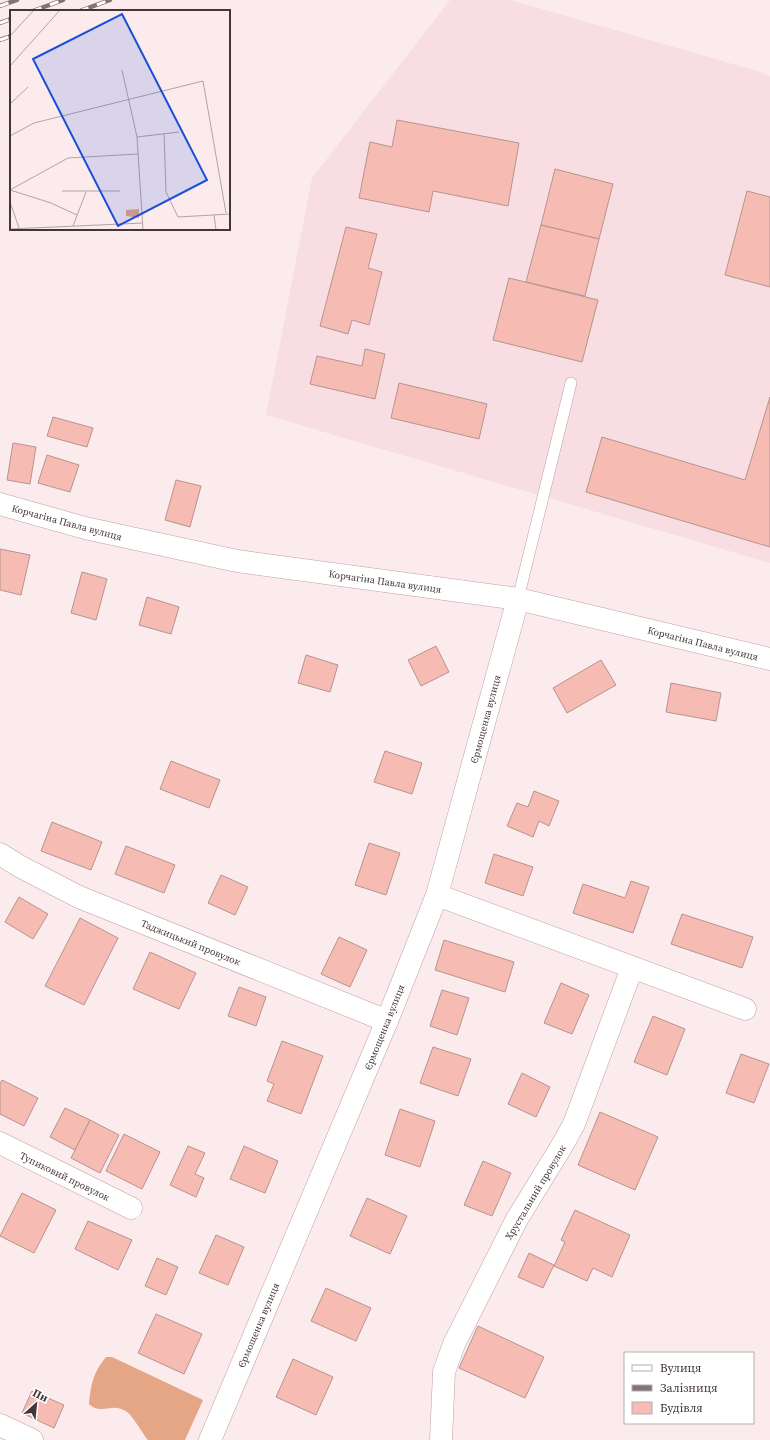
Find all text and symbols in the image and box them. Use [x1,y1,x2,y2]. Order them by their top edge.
inset map [10,10,230,230]
street label: Корчагіна Павла вулиця [10,502,123,543]
street label: Корчагіна Павла вулиця [328,567,442,596]
street label: Корчагіна Павла вулиця [646,623,760,664]
street label: Єрмощенка вулиця [467,673,504,765]
street label: Таджицький провулок [139,917,243,969]
street label: Єрмощенка вулиця [361,983,408,1072]
street label: Хрустальний провулок [502,1142,569,1242]
street label: Тупиковий провулок [18,1149,112,1204]
street label: Єрмощенка вулиця [235,1281,282,1370]
legend [624,1352,754,1424]
text: Вулиця [660,1360,701,1376]
text: Залізниця [660,1380,718,1396]
north arrow [16,1384,56,1424]
text: Пн [30,1385,51,1406]
text: Будівля [660,1400,703,1416]

